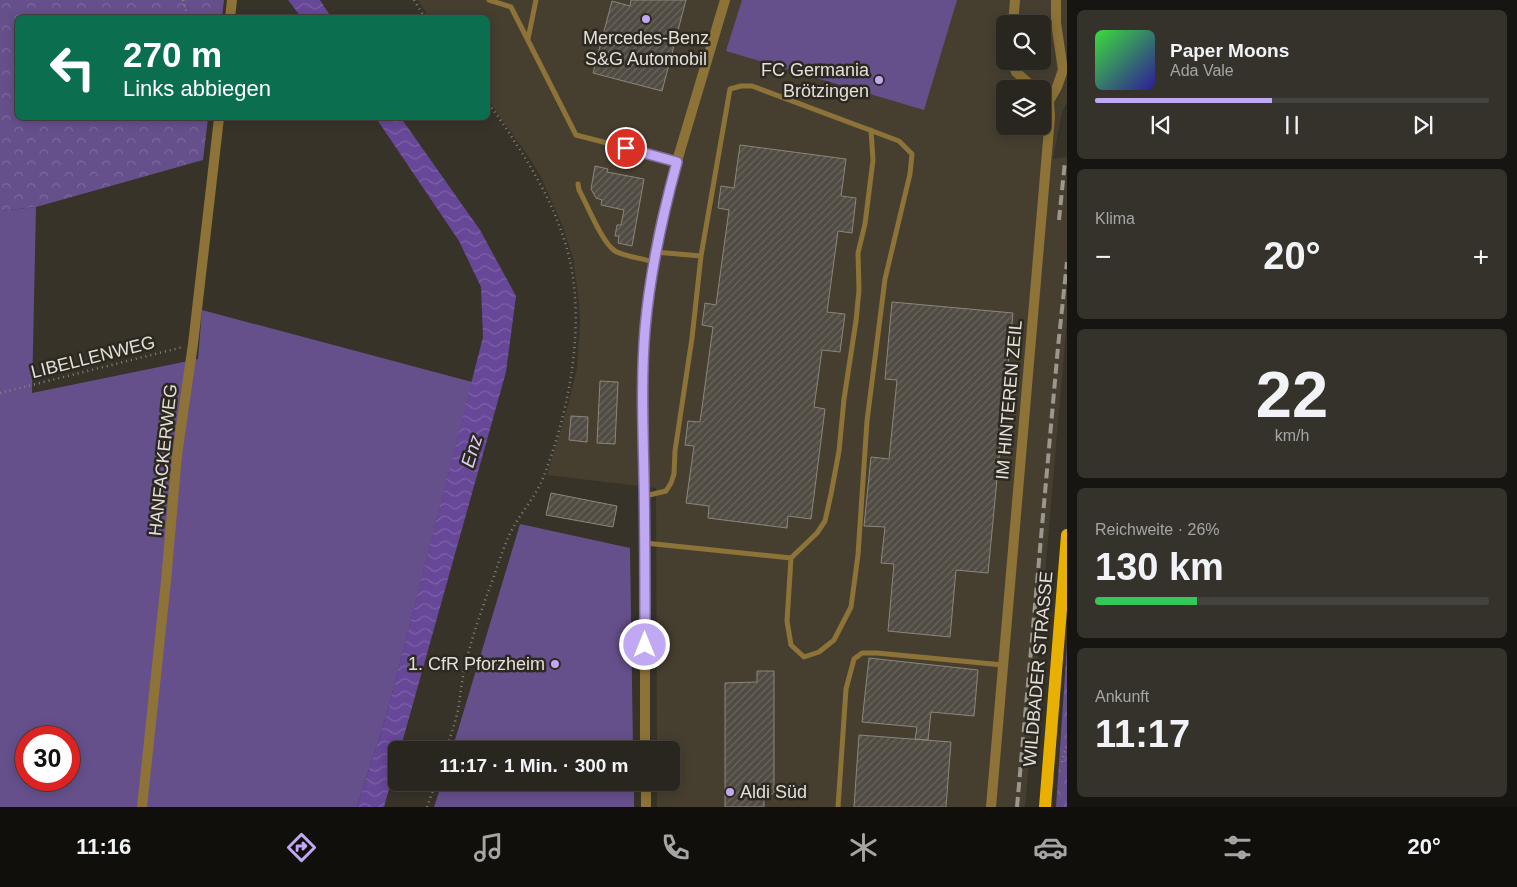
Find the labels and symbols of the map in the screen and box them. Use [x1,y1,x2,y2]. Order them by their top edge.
marker: Mercedes-Benz S&G Automobil [640,13,652,25]
place label: Mercedes-Benz S&G Automobil [583,28,709,69]
place label: FC Germania Brötzingen [761,60,870,101]
marker: FC Germania Brötzingen [873,74,885,86]
pin [605,127,647,169]
street label: IM HINTEREN ZEIL [992,319,1026,481]
street label: LIBELLENWEG [29,332,157,382]
street label: HANFACKERWEG [145,383,181,537]
water label: Enz [457,432,486,470]
street label: WILDBADER STRASSE [1019,570,1057,768]
position arrow [618,618,670,670]
place label: 1. CfR Pforzheim [408,654,545,674]
marker: 1. CfR Pforzheim [549,658,561,670]
speed limit sign: 30 [15,726,80,791]
place label: Aldi Süd [740,782,807,802]
marker: Aldi Süd [724,786,736,798]

